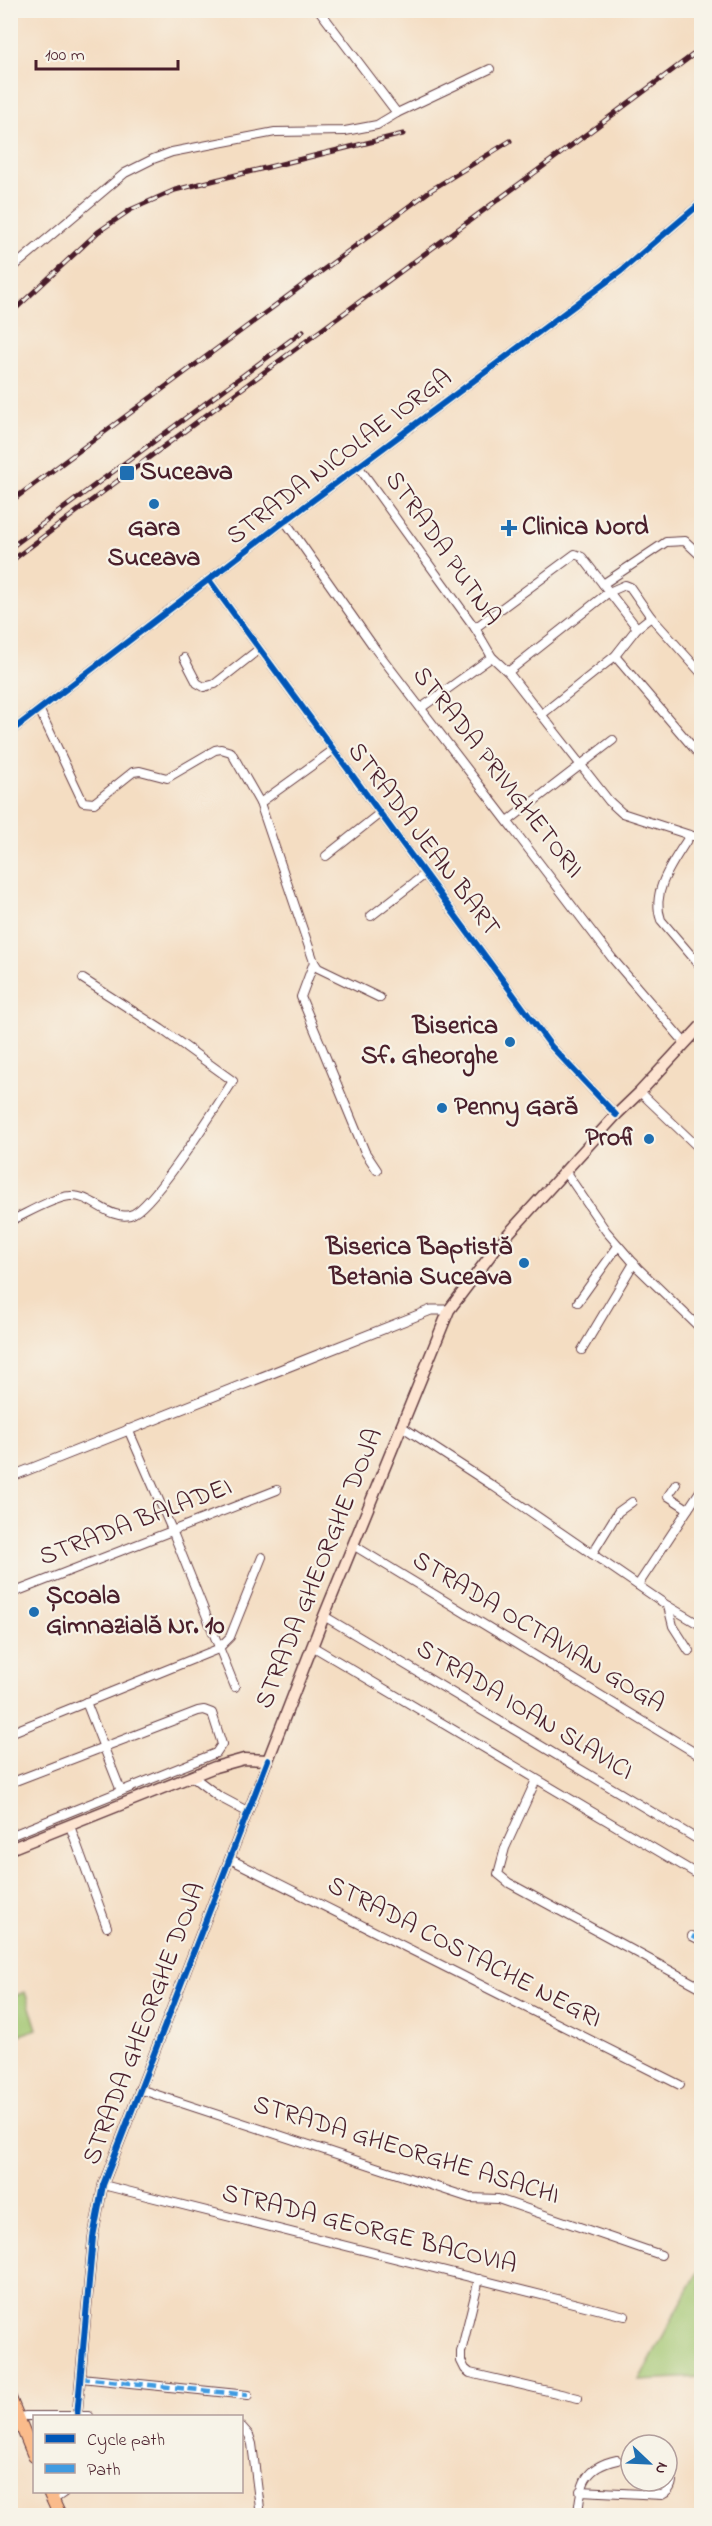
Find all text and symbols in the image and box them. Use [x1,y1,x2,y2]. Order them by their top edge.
scale bar [36,33,178,71]
text: 100 m [45,43,85,69]
street label: STRADA NICOLAE IORGA [219,360,461,556]
place label: Suceava [140,454,233,492]
marker: Suceava [118,464,136,482]
street label: STRADA PUTNA [374,464,510,634]
marker: Gara Suceava [147,497,161,511]
place label: Clinica Nord [522,509,649,547]
place label: Gara Suceava [108,510,200,578]
marker: Clinica Nord [500,519,518,537]
street label: STRADA PRIVIGHETORII [402,659,592,887]
street label: STRADA JEAN BART [337,735,509,945]
place label: Biserica Sf. Gheorghe [361,1008,499,1077]
marker: Biserica Sf. Gheorghe [503,1035,517,1049]
place label: Penny Gară [454,1089,578,1127]
marker: Penny Gară [435,1101,449,1115]
place label: Profi [585,1120,637,1158]
marker: Profi [642,1132,656,1146]
place label: Biserica Baptistă Betania Suceava [325,1229,513,1297]
marker: Biserica Baptistă Betania Suceava [517,1256,531,1270]
street label: STRADA GHEORGHE DOJA [246,1423,394,1715]
street label: STRADA BALADEI [34,1469,238,1577]
street label: STRADA OCTAVIAN GOGA [404,1542,672,1724]
place label: Școala Gimnazială Nr. 10 [46,1578,225,1646]
marker: Școala Gimnazială Nr. 10 [27,1605,41,1619]
street label: STRADA IOAN SLAVICI [408,1631,640,1791]
street label: STRADA COSTACHE NEGRI [320,1867,608,2039]
street label: STRADA GHEORGHE DOJA [74,1877,216,2171]
street label: STRADA GHEORGHE ASACHI [248,2086,564,2216]
street label: STRADA GEORGE BACOVIA [218,2175,520,2285]
legend [33,2415,243,2493]
text: Cycle path [87,2428,165,2454]
north arrow [619,2433,679,2493]
text: Path [87,2458,121,2484]
text: N [648,2458,674,2478]

